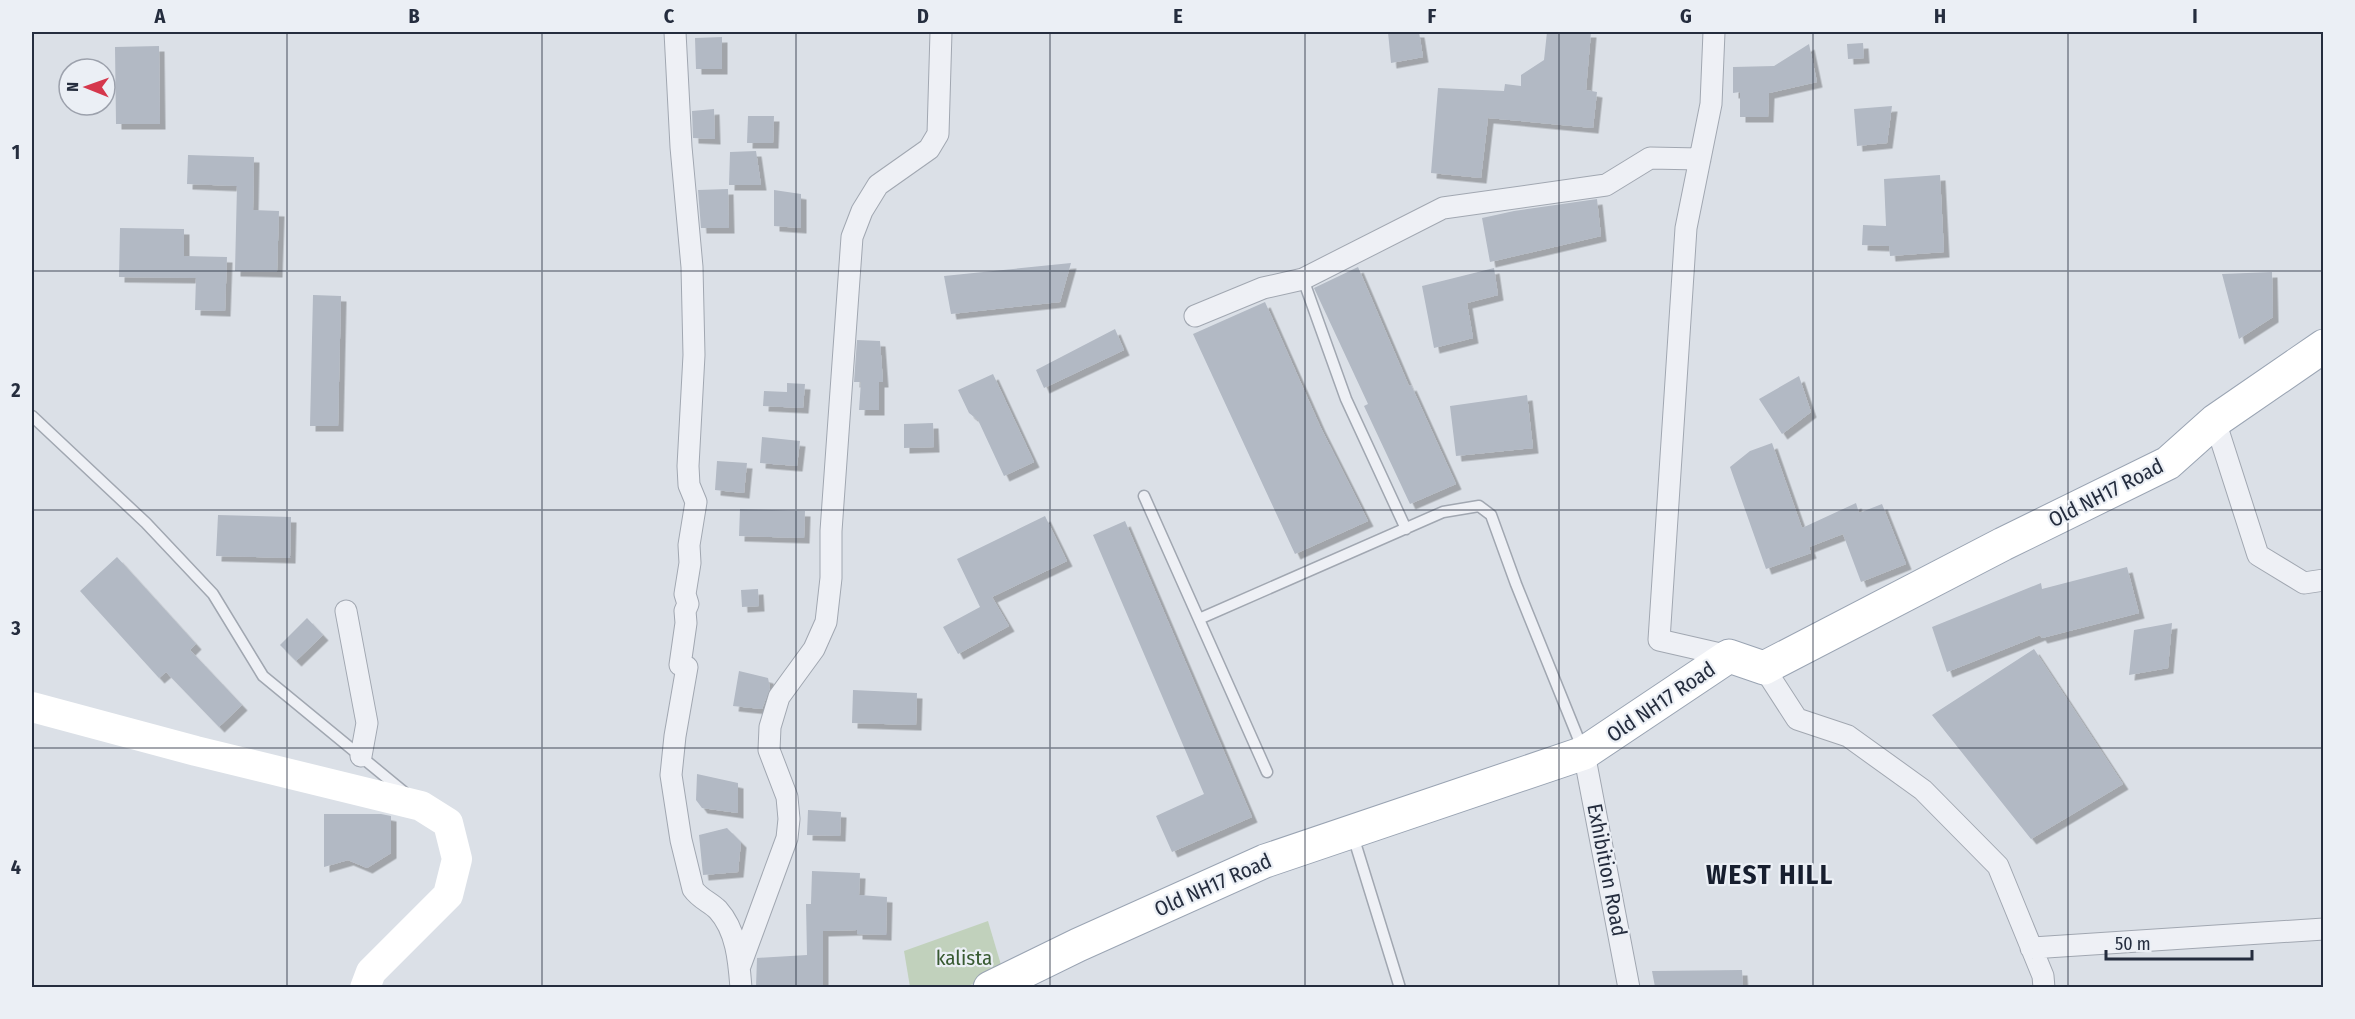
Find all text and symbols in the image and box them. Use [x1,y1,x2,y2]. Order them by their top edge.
text: A [154,4,167,28]
text: B [408,4,420,28]
text: C [664,4,675,28]
text: D [917,4,929,28]
text: E [1173,4,1183,28]
text: F [1428,4,1437,28]
text: G [1680,4,1692,28]
text: H [1934,4,1946,28]
text: I [2192,4,2198,28]
north arrow [57,57,117,117]
text: N [63,82,82,92]
text: 1 [12,140,20,164]
text: 2 [10,378,21,402]
street label: Old NH17 Road [2044,453,2168,533]
text: 3 [10,616,21,640]
street label: Old NH17 Road [1602,656,1720,748]
street label: Exhibition Road [1581,801,1633,939]
street label: Old NH17 Road [1150,848,1276,922]
text: 4 [11,855,21,879]
district label: WEST HILL [1706,859,1834,891]
scale bar [2106,923,2252,961]
text: 50 m [2115,933,2151,955]
park label: kalista [936,945,992,971]

